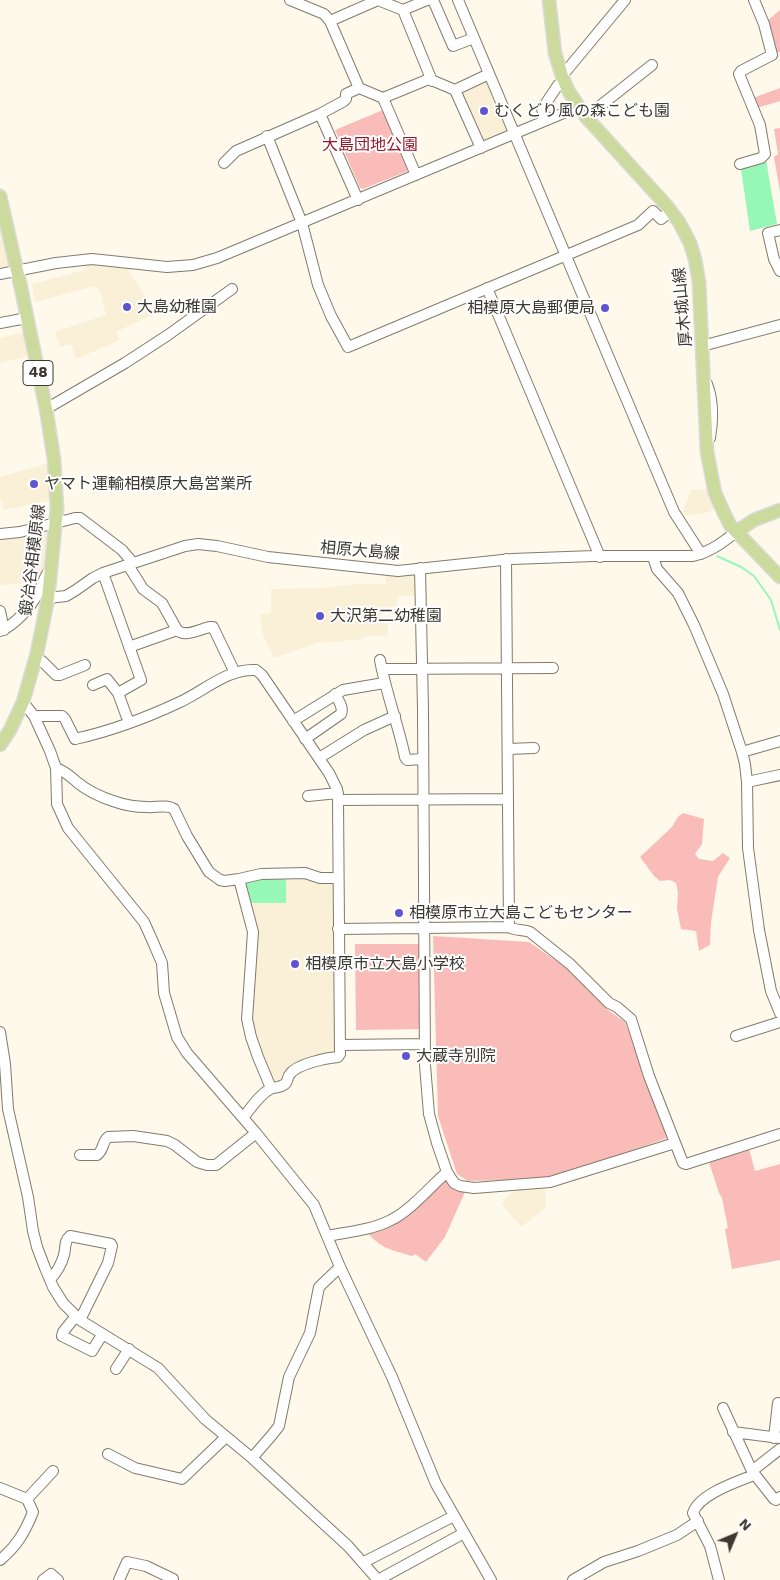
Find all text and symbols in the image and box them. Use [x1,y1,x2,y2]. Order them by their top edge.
place label: むくどり風の森こども園 [494,101,670,121]
marker: むくどり風の森こども園 [478,105,490,117]
park label: 大島団地公園 [322,135,418,155]
street label: 厚木城山線 [670,266,696,348]
place label: 大島幼稚園 [137,297,217,317]
place label: 相模原大島郵便局 [467,298,595,318]
marker: 大島幼稚園 [121,301,133,313]
marker: 相模原大島郵便局 [599,302,611,314]
road number: 48 [23,360,53,386]
place label: ヤマト運輸相模原大島営業所 [44,474,252,494]
marker: ヤマト運輸相模原大島営業所 [28,478,40,490]
street label: 鍛冶谷相模原線 [17,503,49,617]
street label: 相原大島線 [319,538,401,564]
place label: 大沢第二幼稚園 [330,606,442,626]
marker: 大沢第二幼稚園 [314,610,326,622]
place label: 相模原市立大島こどもセンター [409,903,633,923]
marker: 相模原市立大島こどもセンター [393,907,405,919]
place label: 相模原市立大島小学校 [305,954,465,974]
marker: 相模原市立大島小学校 [289,958,301,970]
place label: 大蔵寺別院 [416,1046,496,1066]
marker: 大蔵寺別院 [400,1050,412,1062]
north arrow [710,1510,760,1560]
text: N [736,1515,755,1534]

